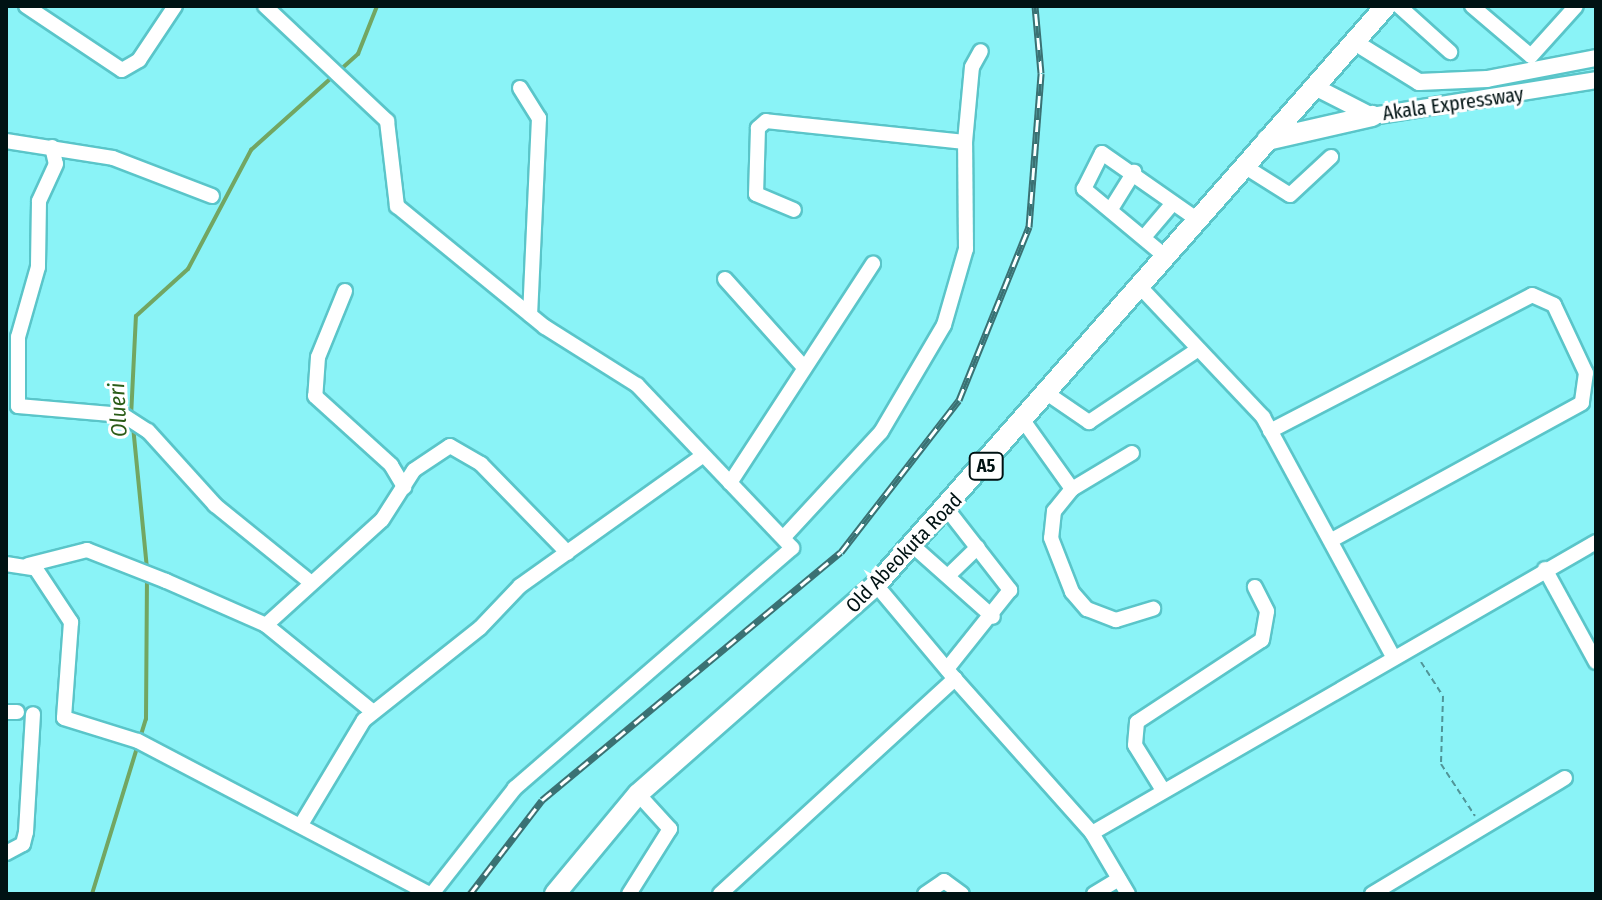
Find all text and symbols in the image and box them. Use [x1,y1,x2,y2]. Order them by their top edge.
street label: Akala Expressway [1381,82,1525,126]
water label: Olueri [103,382,133,438]
road number: A5 [968,452,1004,480]
street label: Old Abeokuta Road [841,488,967,618]

